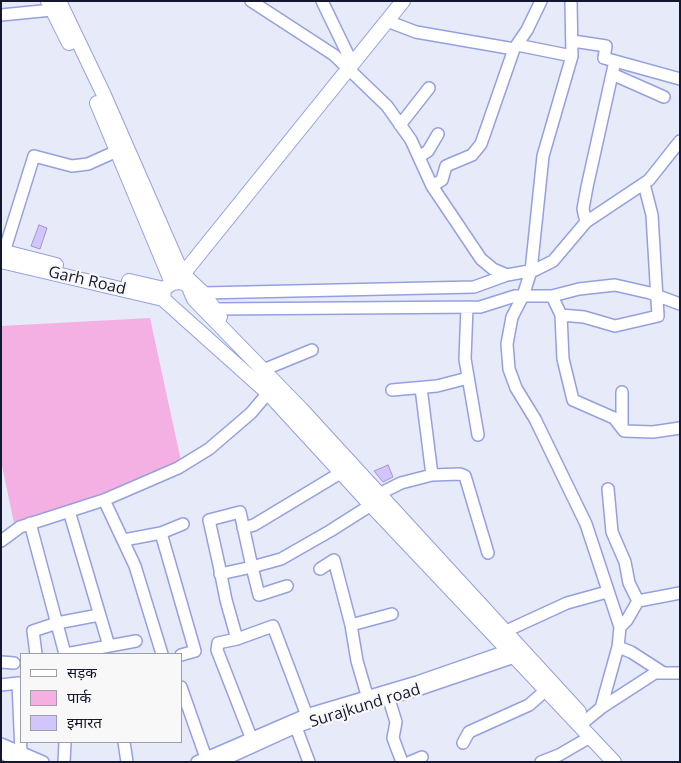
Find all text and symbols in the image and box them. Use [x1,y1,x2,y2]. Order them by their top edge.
street label: Garh Road [46,263,128,299]
legend [20,653,182,743]
text: सड़क [67,662,97,682]
street label: Surajkund road [307,680,423,732]
text: पार्क [67,687,91,707]
text: इमारत [67,712,102,732]

